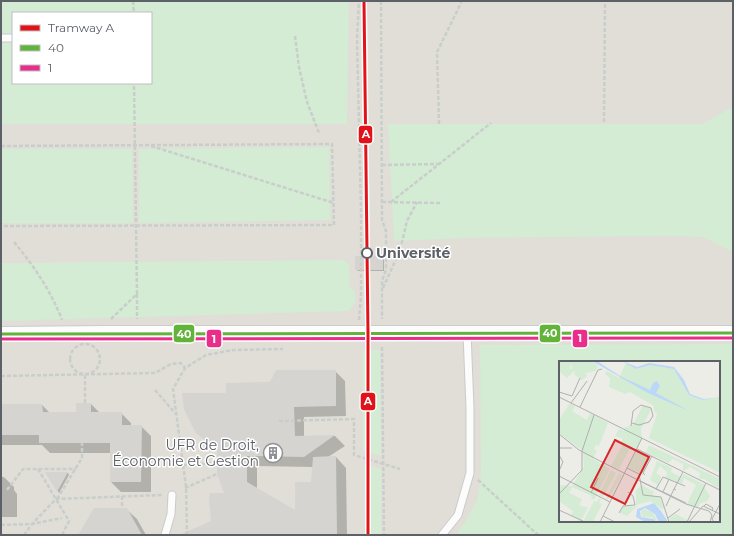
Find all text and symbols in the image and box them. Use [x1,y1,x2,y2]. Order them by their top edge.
legend [12,12,152,84]
text: Tramway A [48,20,115,35]
text: 40 [48,40,64,55]
text: 1 [48,60,52,75]
line badge: A [358,125,373,144]
text: A [361,127,371,141]
place label: Université [376,244,450,262]
marker: Université [361,247,373,259]
line badge: 40 [173,324,195,343]
line badge: 40 [539,324,561,343]
text: 40 [542,326,558,340]
text: 40 [176,327,192,341]
line badge: 1 [206,329,222,348]
line badge: 1 [572,329,588,348]
text: 1 [578,331,582,345]
text: 1 [212,332,216,346]
inset map [559,361,720,522]
line badge: A [360,392,376,411]
text: A [363,394,373,408]
place label: UFR de Droit, Économie et Gestion [113,436,259,470]
building icon: UFR de Droit, Économie et Gestion [262,442,284,464]

